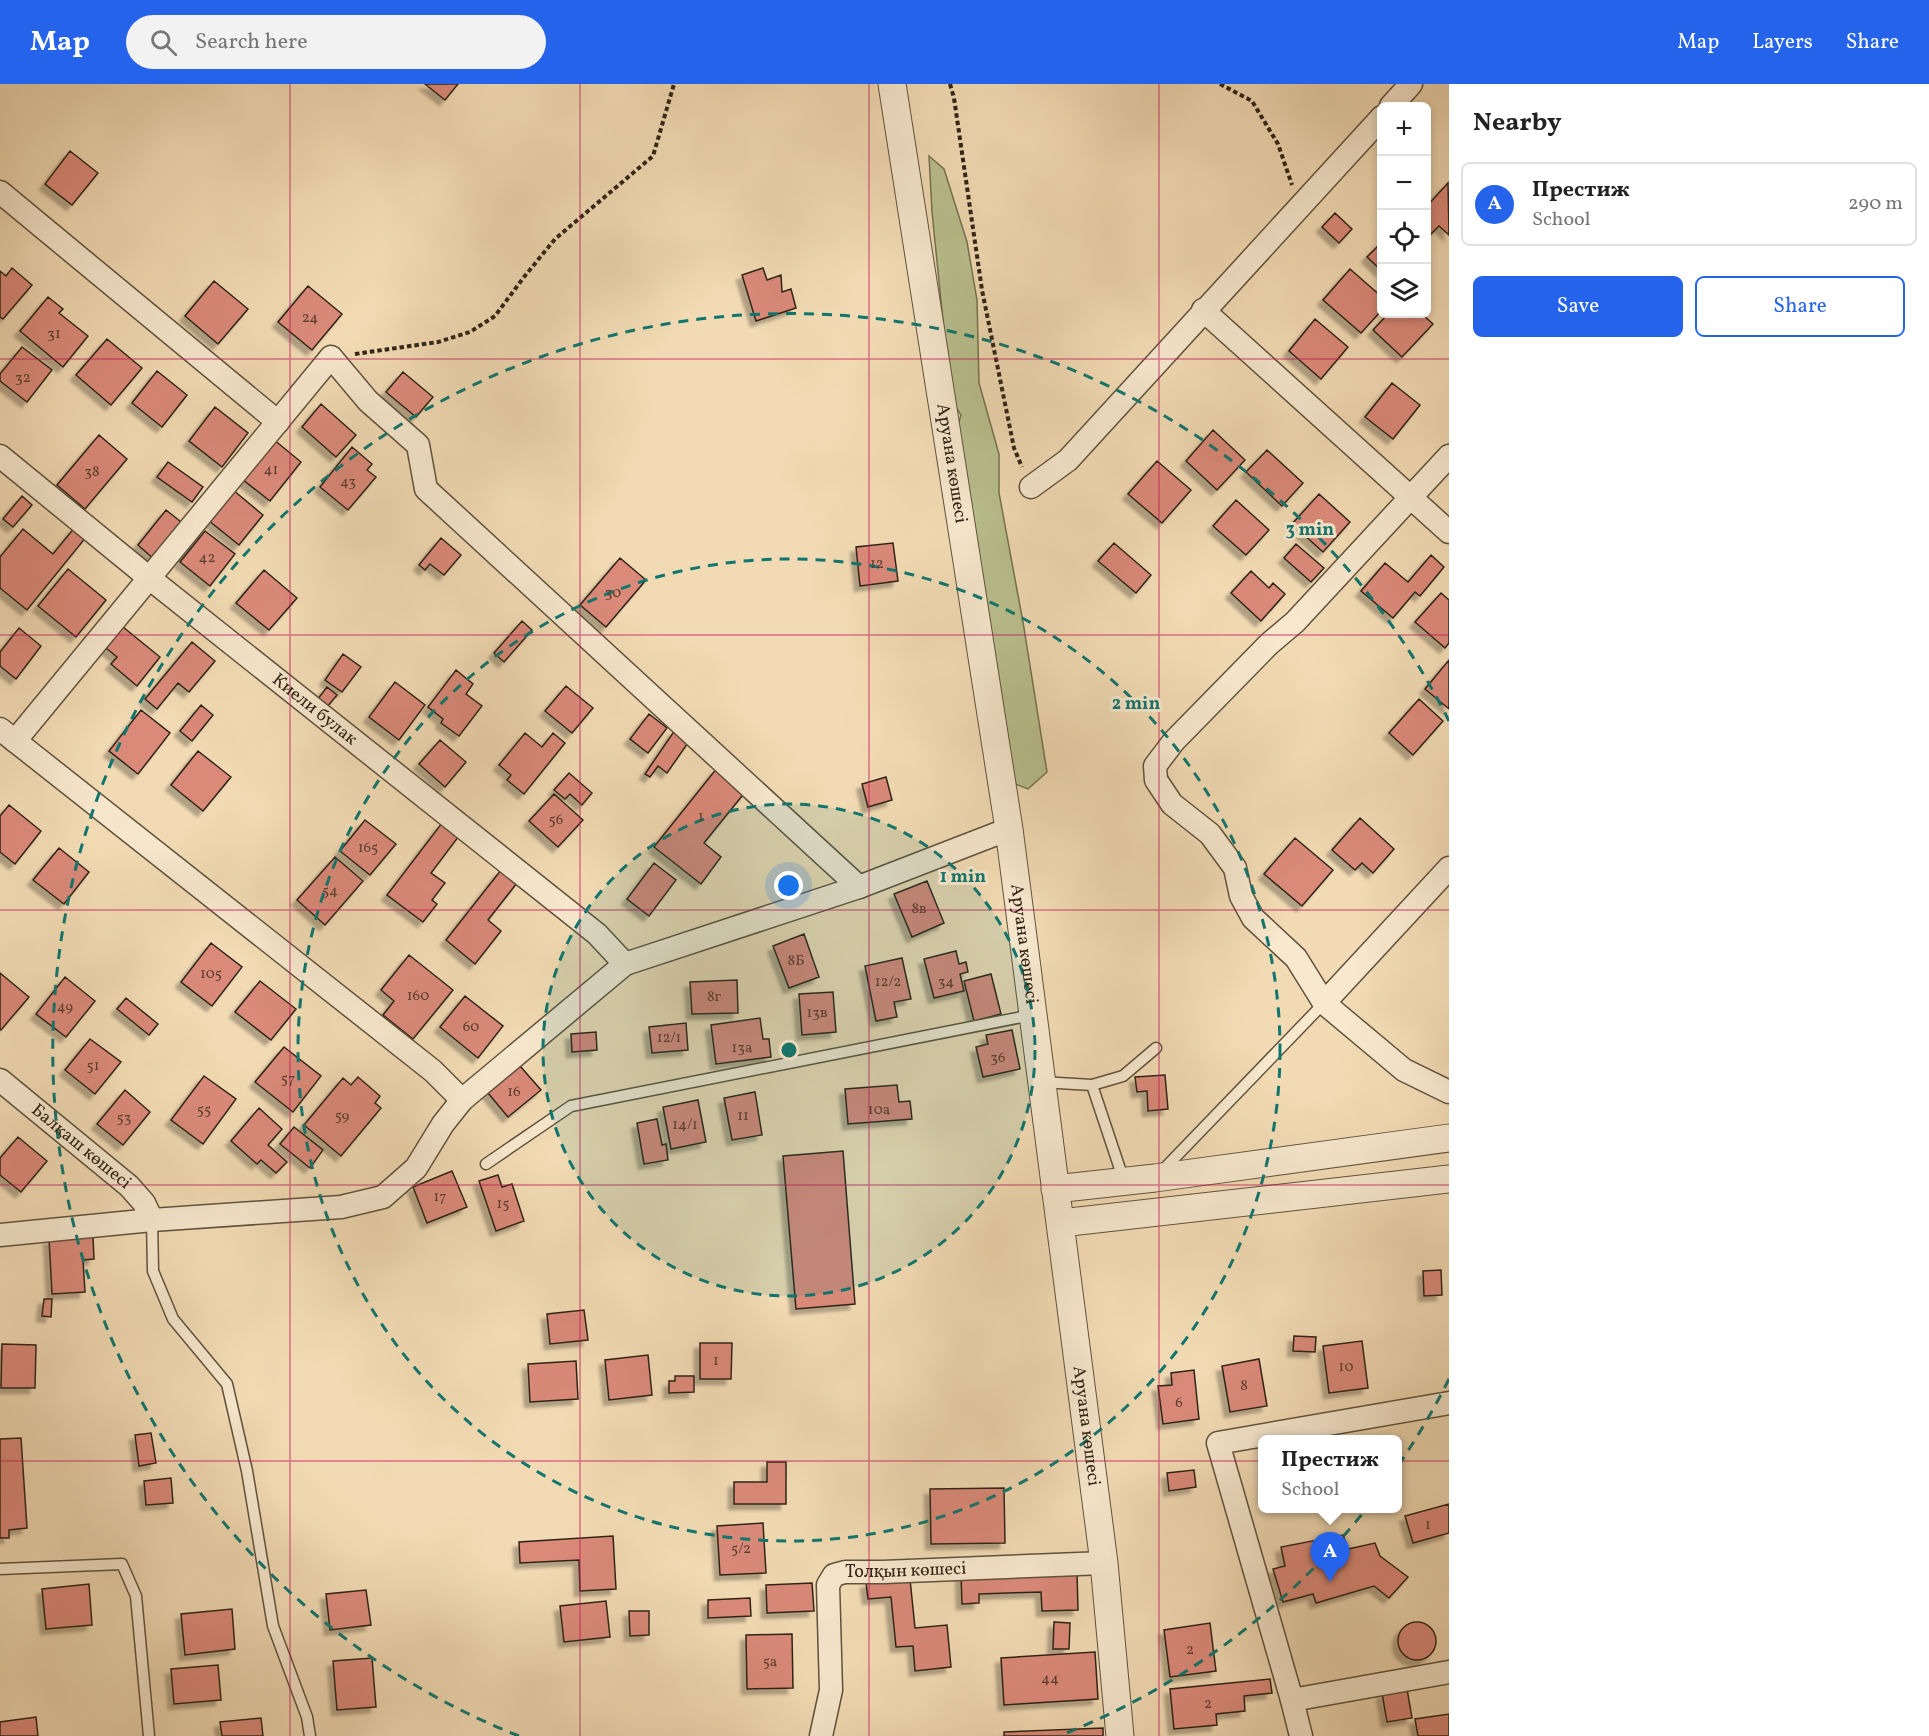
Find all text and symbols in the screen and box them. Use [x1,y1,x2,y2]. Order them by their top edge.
search box [126,15,546,69]
text: Map [30,23,90,62]
icon: search [147,26,180,59]
text: Search here [195,27,308,58]
text: Map [1677,28,1719,57]
text: Layers [1752,28,1813,57]
text: Share [1846,28,1899,57]
map controls [1377,102,1431,318]
button: + [1377,102,1431,156]
text: Nearby [1473,105,1562,141]
button: − [1377,156,1431,210]
text: Престиж [1532,175,1630,206]
text: A [1487,190,1502,218]
text: 290 m [1848,190,1903,218]
text: School [1532,206,1590,234]
button: locate [1377,210,1431,264]
button: layers [1377,264,1431,318]
button: Save [1473,276,1683,337]
button: Share [1695,276,1905,337]
house number: 24 [302,308,318,329]
house number: 31 [47,324,61,345]
house number: 32 [15,368,31,389]
street label: Аруана көшесі [930,402,973,525]
house number: 41 [264,460,278,481]
house number: 38 [84,462,100,483]
house number: 43 [340,472,356,493]
text: 3 min [1286,518,1334,543]
house number: 42 [198,548,216,569]
house number: 12 [870,554,884,575]
house number: 30 [605,583,621,604]
street label: Киели булак [266,668,363,752]
text: 2 min [1112,692,1160,717]
house number: 1 [698,807,704,828]
house number: 56 [549,810,563,831]
house number: 165 [358,838,378,859]
text: 1 min [940,865,986,890]
your location [774,871,803,900]
house number: 54 [322,881,338,902]
street label: Аруана көшесі [1004,882,1044,1006]
house number: 8в [911,899,927,920]
house number: 8Б [788,951,804,972]
house number: 105 [200,964,222,985]
house number: 12/2 [875,972,901,993]
house number: 34 [938,972,954,993]
house number: 160 [407,986,429,1007]
house number: 8г [707,987,722,1008]
house number: 49 [57,997,73,1018]
house number: 13в [806,1003,828,1024]
house number: 60 [463,1017,479,1038]
house number: 12/1 [657,1028,681,1049]
house number: 13а [732,1038,753,1059]
centre of rings [779,1040,799,1060]
house number: 36 [990,1048,1006,1069]
house number: 51 [86,1056,100,1077]
house number: 57 [281,1069,295,1090]
house number: 16 [507,1082,521,1103]
street label: Балқаш көшесі [26,1098,137,1195]
house number: 55 [197,1100,211,1121]
house number: 10а [868,1100,890,1121]
house number: 59 [335,1106,350,1127]
house number: 11 [737,1106,749,1127]
house number: 53 [117,1108,131,1129]
house number: 14/1 [672,1115,698,1136]
house number: 17 [433,1187,447,1208]
house number: 15 [496,1194,510,1215]
house number: 1 [713,1351,719,1372]
house number: 10 [1339,1357,1353,1378]
street label: Аруана көшесі [1066,1364,1106,1487]
house number: 8 [1240,1376,1248,1397]
house number: 6 [1175,1393,1183,1414]
popup [1258,1435,1402,1513]
text: Престиж [1281,1445,1379,1476]
text: School [1281,1476,1340,1504]
house number: 1 [1425,1515,1431,1536]
pin: A [1310,1532,1350,1582]
house number: 5/2 [731,1539,751,1560]
street label: Толқын көшесі [845,1556,967,1585]
house number: 2 [1186,1640,1194,1661]
house number: 5а [763,1652,777,1673]
house number: 44 [1041,1669,1059,1690]
house number: 2 [1204,1694,1212,1715]

